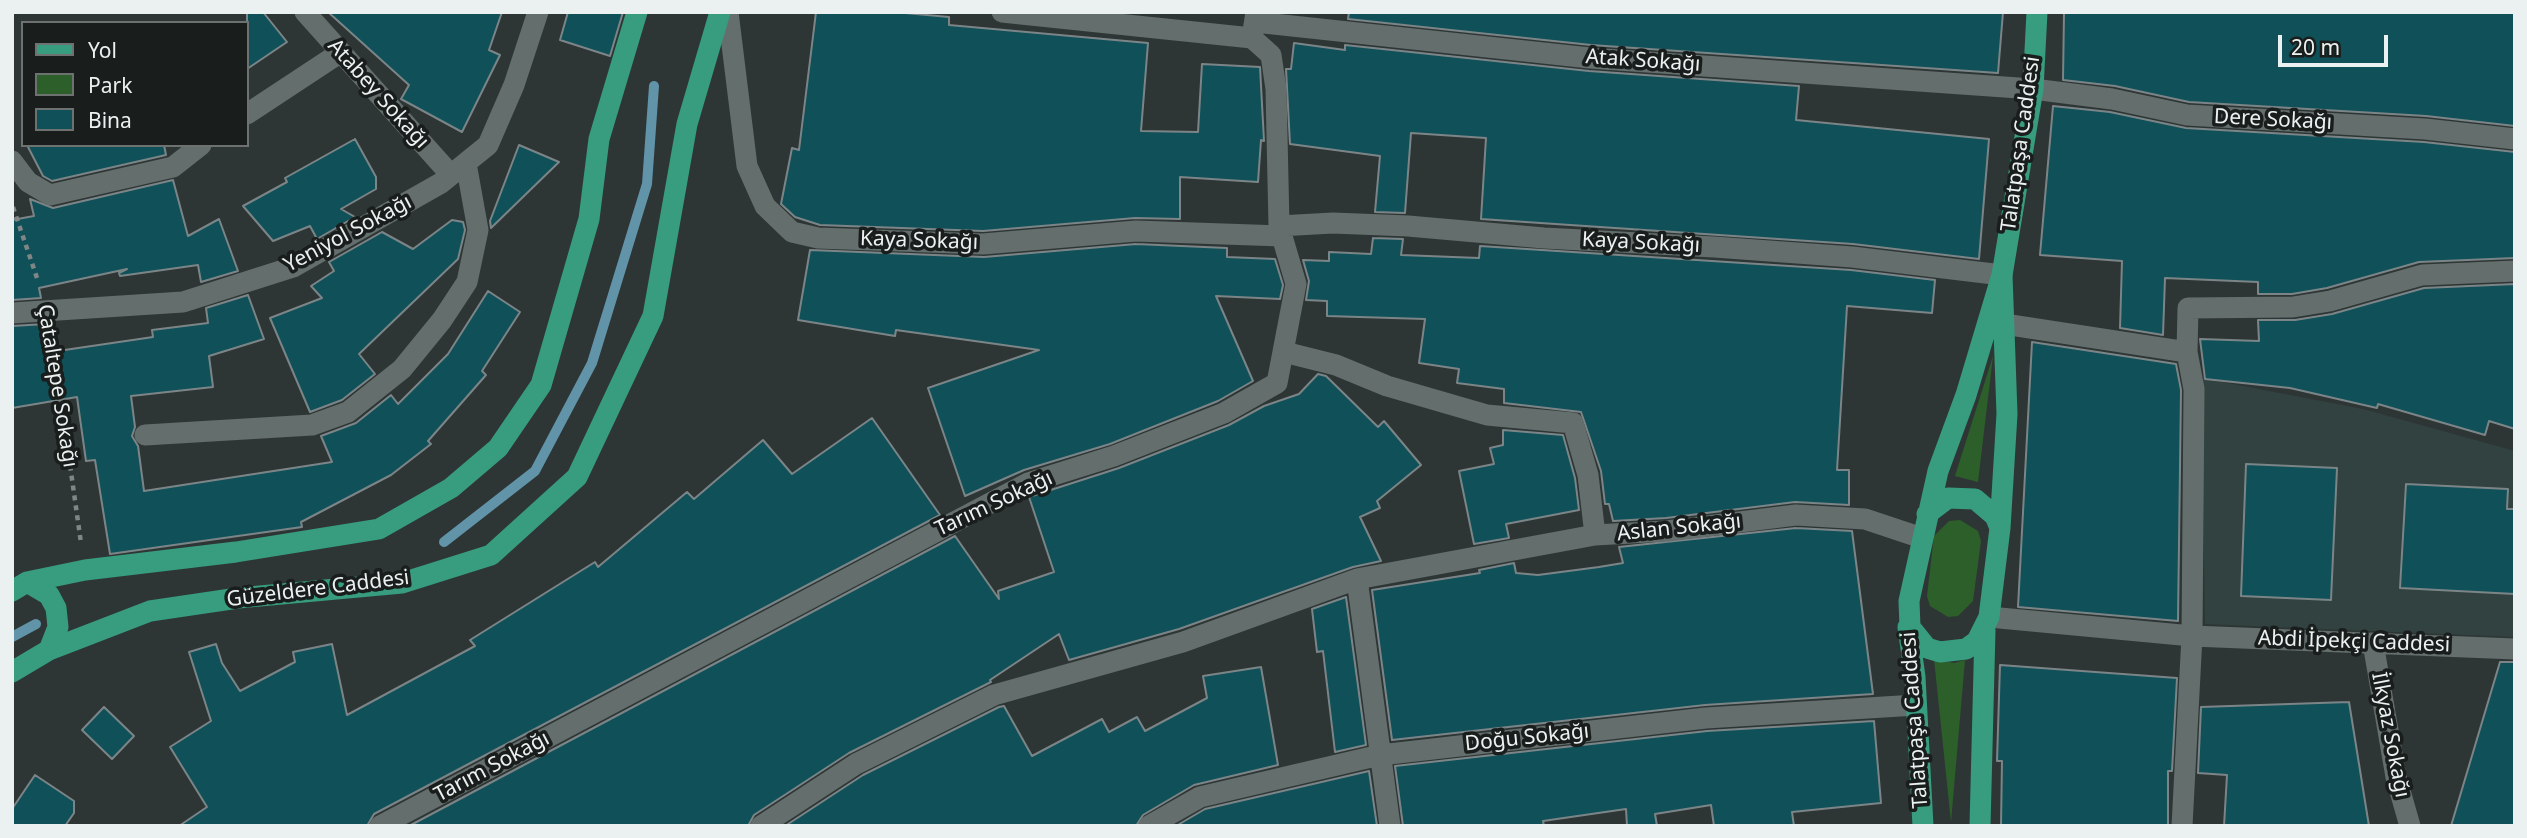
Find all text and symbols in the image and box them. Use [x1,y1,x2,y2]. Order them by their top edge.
legend [21,21,248,147]
scale bar [2282,21,2392,65]
text: 20 m [2291,33,2340,61]
street label: Atabey Sokağı [322,34,434,154]
text: Yol [88,36,117,64]
street label: Atak Sokağı [1585,44,1701,78]
street label: Talatpaşa Caddesi [1996,55,2046,233]
text: Park [88,71,132,99]
street label: Dere Sokağı [2213,104,2333,136]
text: Bina [88,106,132,134]
street label: Yeniyol Sokağı [280,190,416,278]
street label: Kaya Sokağı [859,226,979,256]
street label: Kaya Sokağı [1581,227,1701,259]
street label: Çataltepe Sokağı [32,303,82,469]
street label: Tarım Sokağı [931,466,1057,542]
street label: Aslan Sokağı [1616,509,1742,547]
street label: Güzeldere Caddesi [225,565,411,613]
street label: Abdi İpekçi Caddesi [2257,626,2451,658]
street label: Talatpaşa Caddesi [1896,631,1934,809]
street label: İlkyaz Sokağı [2366,670,2414,800]
street label: Doğu Sokağı [1464,719,1590,757]
street label: Tarım Sokağı [430,726,554,808]

